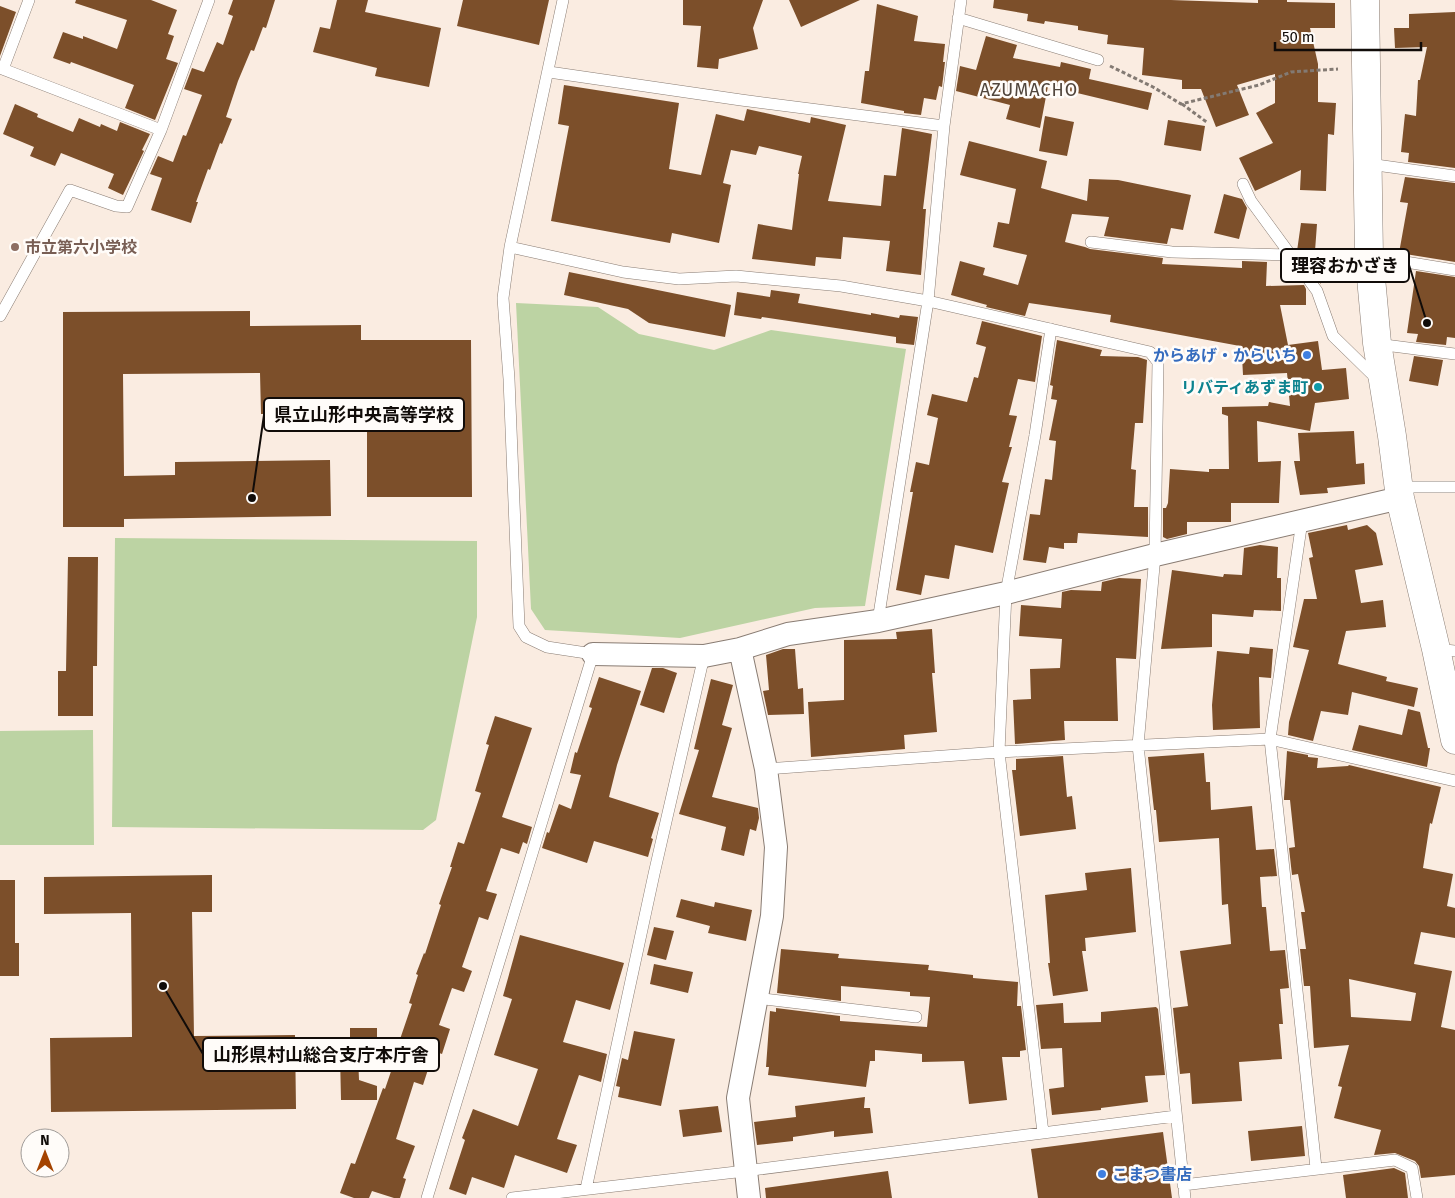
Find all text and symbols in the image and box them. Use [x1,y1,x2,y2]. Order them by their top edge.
scale bar [1275,20,1421,52]
text: 50 m [1282,28,1315,46]
district label: AZUMACHO [980,79,1078,101]
place label: 市立第六小学校 [25,238,137,257]
marker: 市立第六小学校 [9,241,21,253]
callout: 理容おかざき [1281,249,1409,282]
text: 理容おかざき [1291,255,1399,277]
place label: からあげ・からいち [1153,346,1297,365]
marker: からあげ・からいち [1301,349,1313,361]
place label: リバティあずま町 [1181,378,1308,397]
marker: リバティあずま町 [1312,381,1324,393]
callout: 県立山形中央高等学校 [264,398,464,431]
text: 県立山形中央高等学校 [274,404,454,426]
callout: 山形県村山総合支庁本庁舎 [203,1038,439,1071]
text: 山形県村山総合支庁本庁舎 [213,1044,429,1066]
north arrow [20,1128,70,1178]
text: N [40,1132,50,1149]
place label: こまつ書店 [1112,1165,1192,1184]
marker: こまつ書店 [1096,1168,1108,1180]

